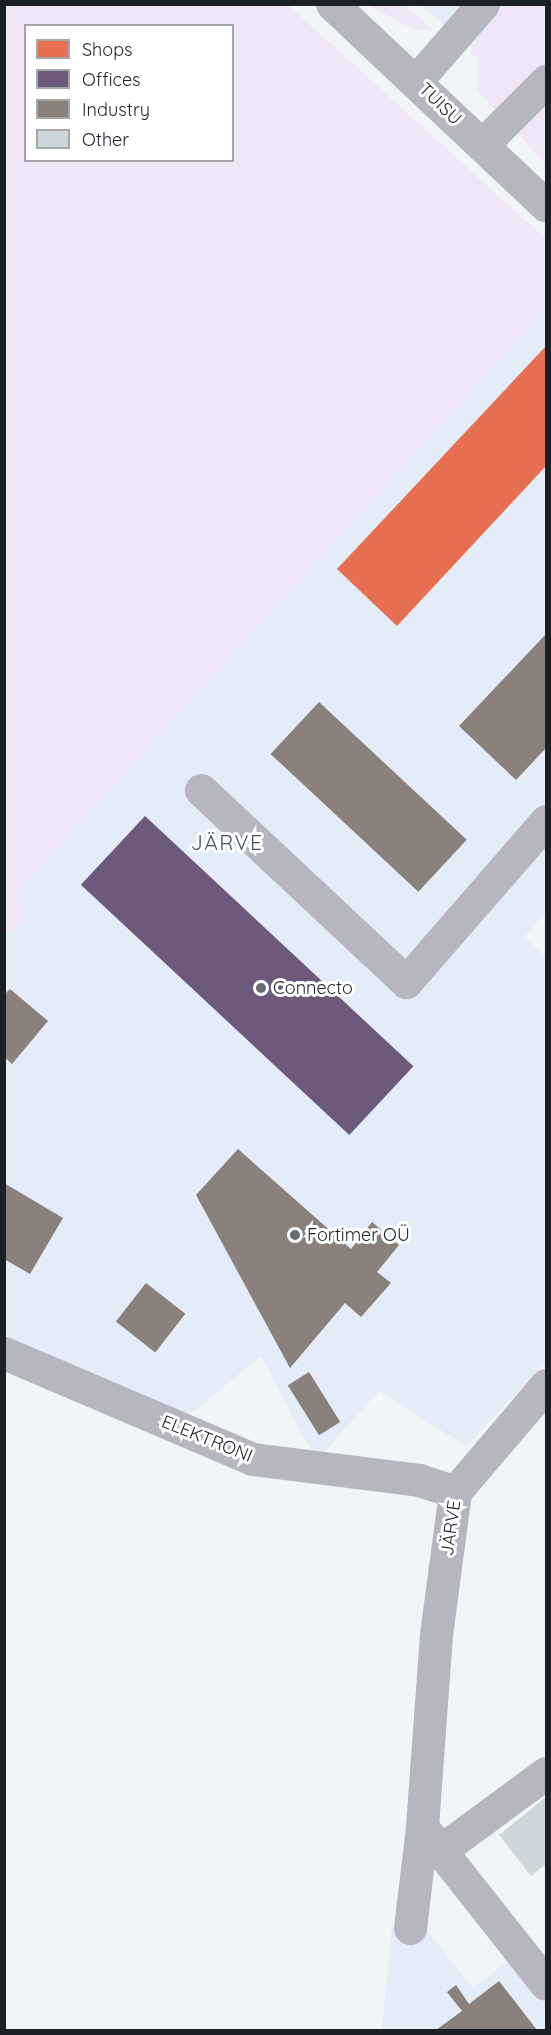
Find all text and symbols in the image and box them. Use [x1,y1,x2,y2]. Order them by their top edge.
legend [24,24,234,162]
text: Shops [82,38,133,61]
text: Offices [82,68,141,91]
street label: TUISU [414,78,466,130]
text: Industry [82,98,150,121]
text: Other [82,128,129,151]
district label: JÄRVE [191,829,263,855]
place label: Connecto [273,977,353,999]
marker: Connecto [254,981,268,995]
place label: Fortimer OÜ [307,1224,410,1246]
marker: Fortimer OÜ [288,1228,302,1242]
street label: ELEKTRONI [158,1411,256,1467]
street label: JÄRVE [436,1499,466,1557]

